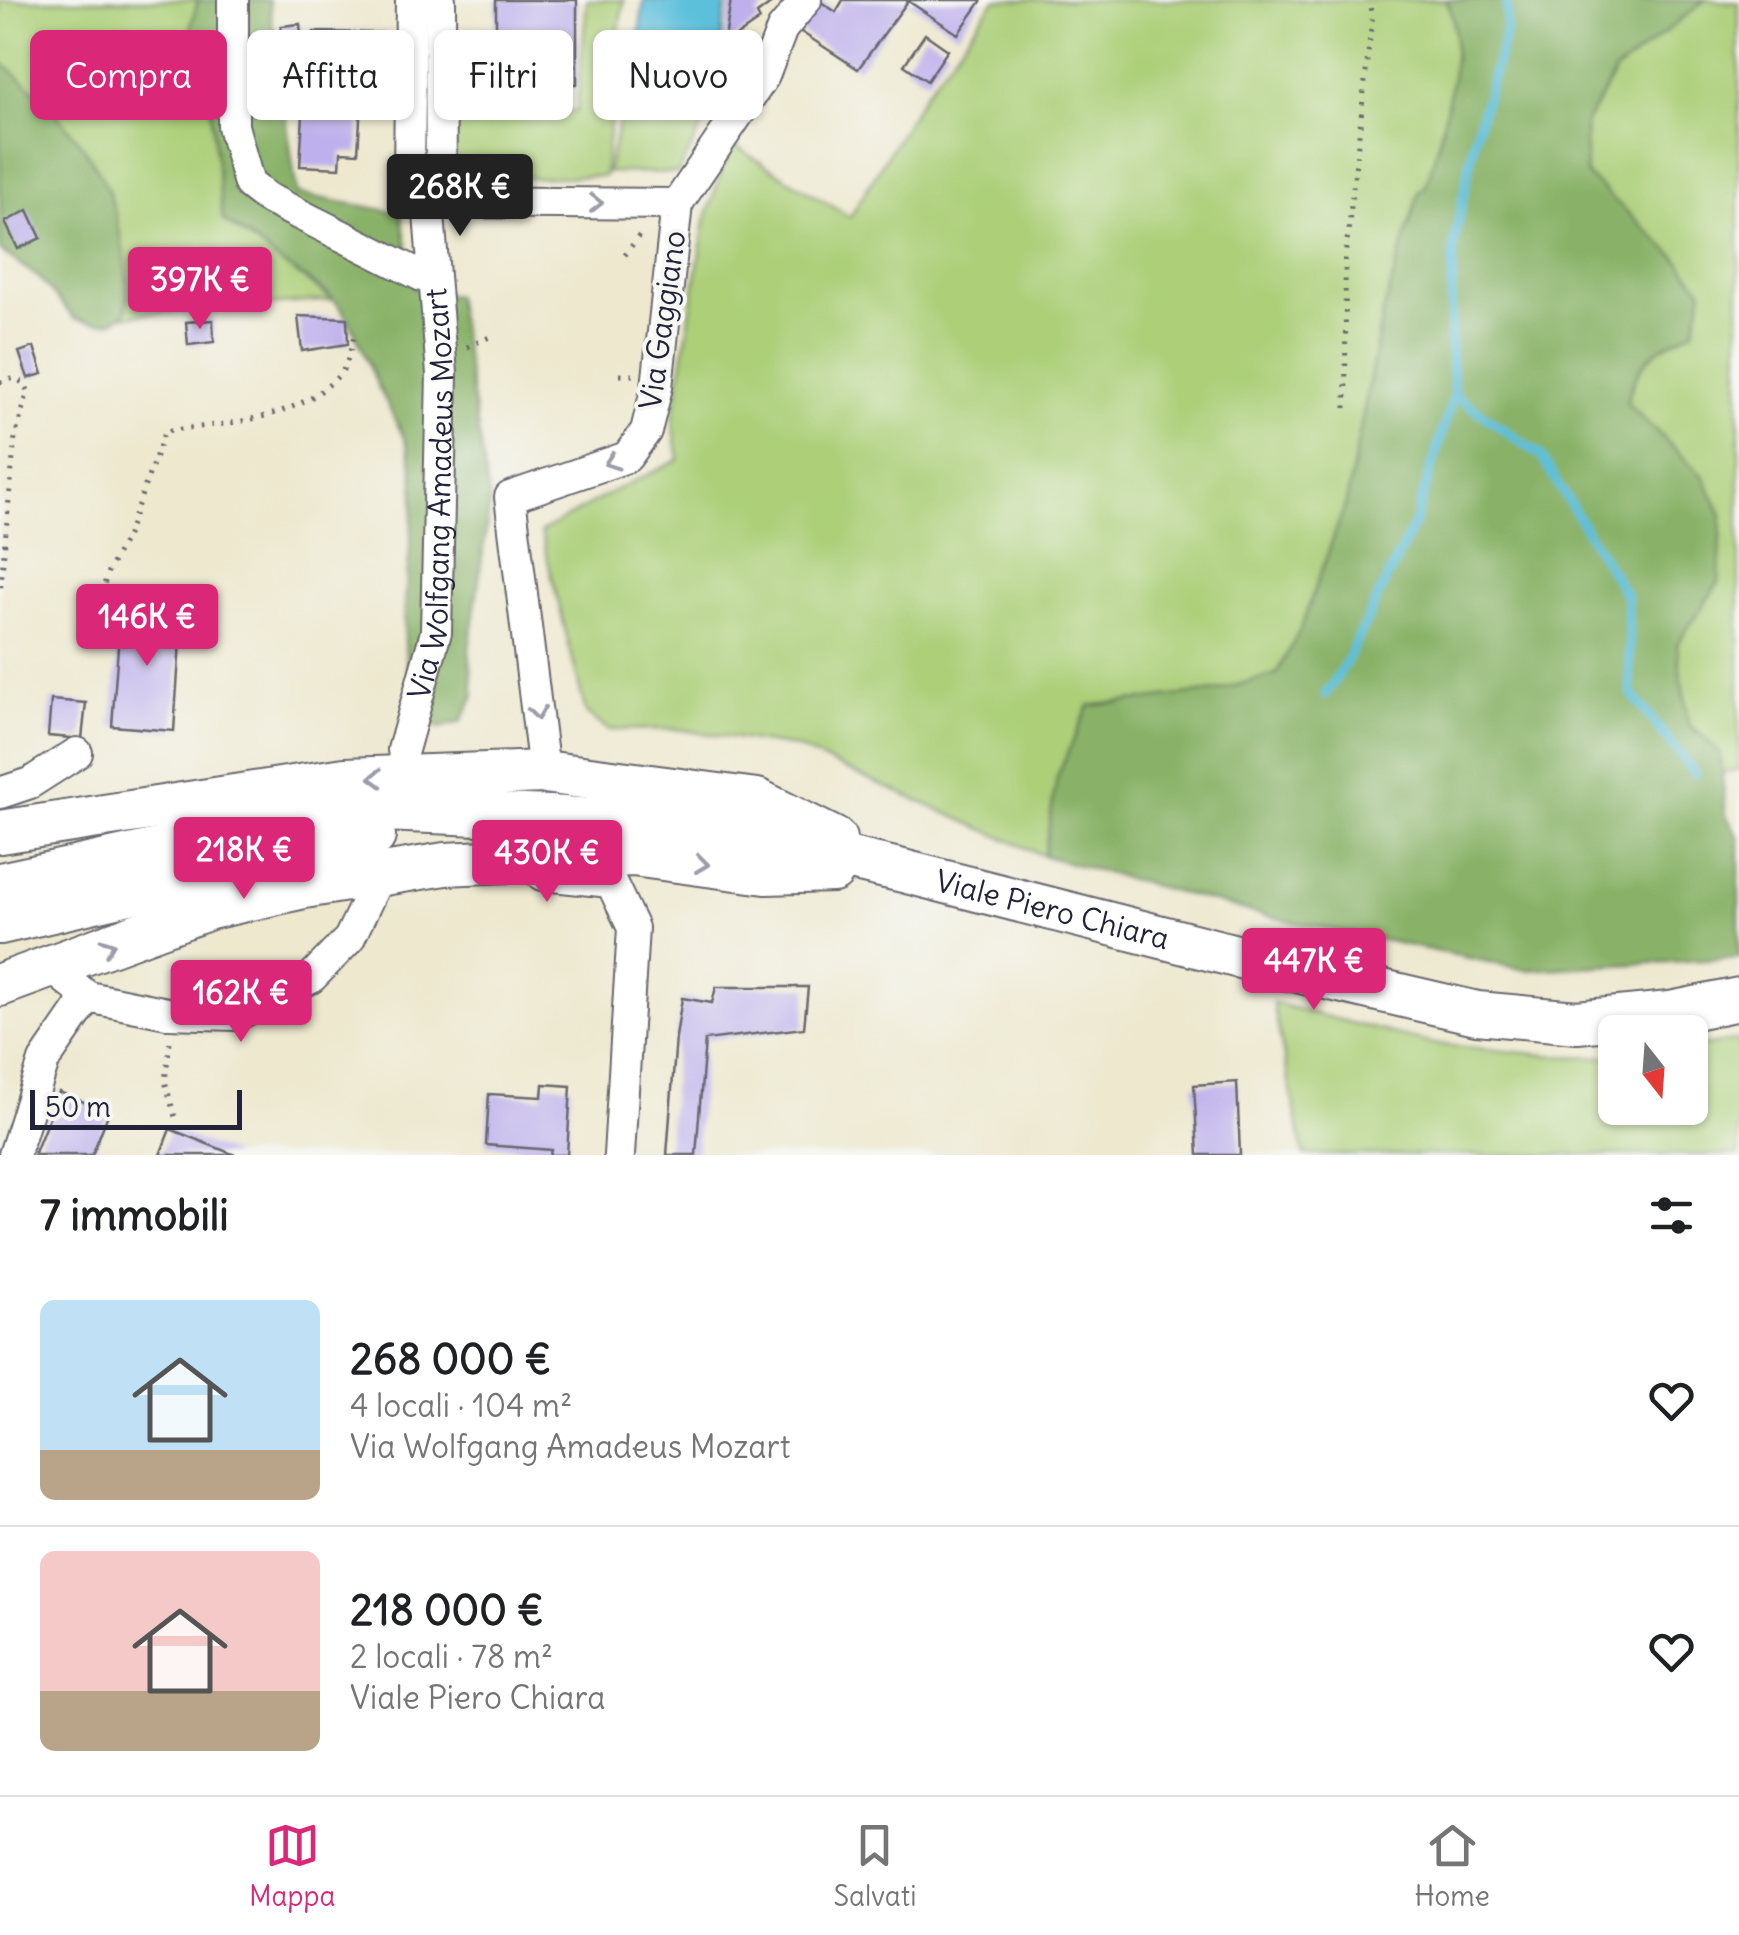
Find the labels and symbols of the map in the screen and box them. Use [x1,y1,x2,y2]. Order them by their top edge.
pin: 268K € [379,154,541,239]
one-way arrow [588,192,604,214]
street label: Via Gaggiano [631,228,693,412]
pin: 397K € [119,247,281,332]
street label: Via Wolfgang Amadeus Mozart [399,287,462,704]
one-way arrow [603,451,620,471]
pin: 146K € [66,584,228,669]
one-way arrow [526,706,547,722]
one-way arrow [368,768,384,789]
pin: 218K € [163,817,325,902]
pin: 430K € [466,820,628,905]
one-way arrow [694,853,710,874]
street label: Viale Piero Chiara [932,861,1173,957]
pin: 447K € [1233,928,1395,1013]
one-way arrow [99,937,116,958]
pin: 162K € [160,960,322,1045]
north arrow [1598,1015,1708,1125]
scale bar [30,1085,242,1130]

